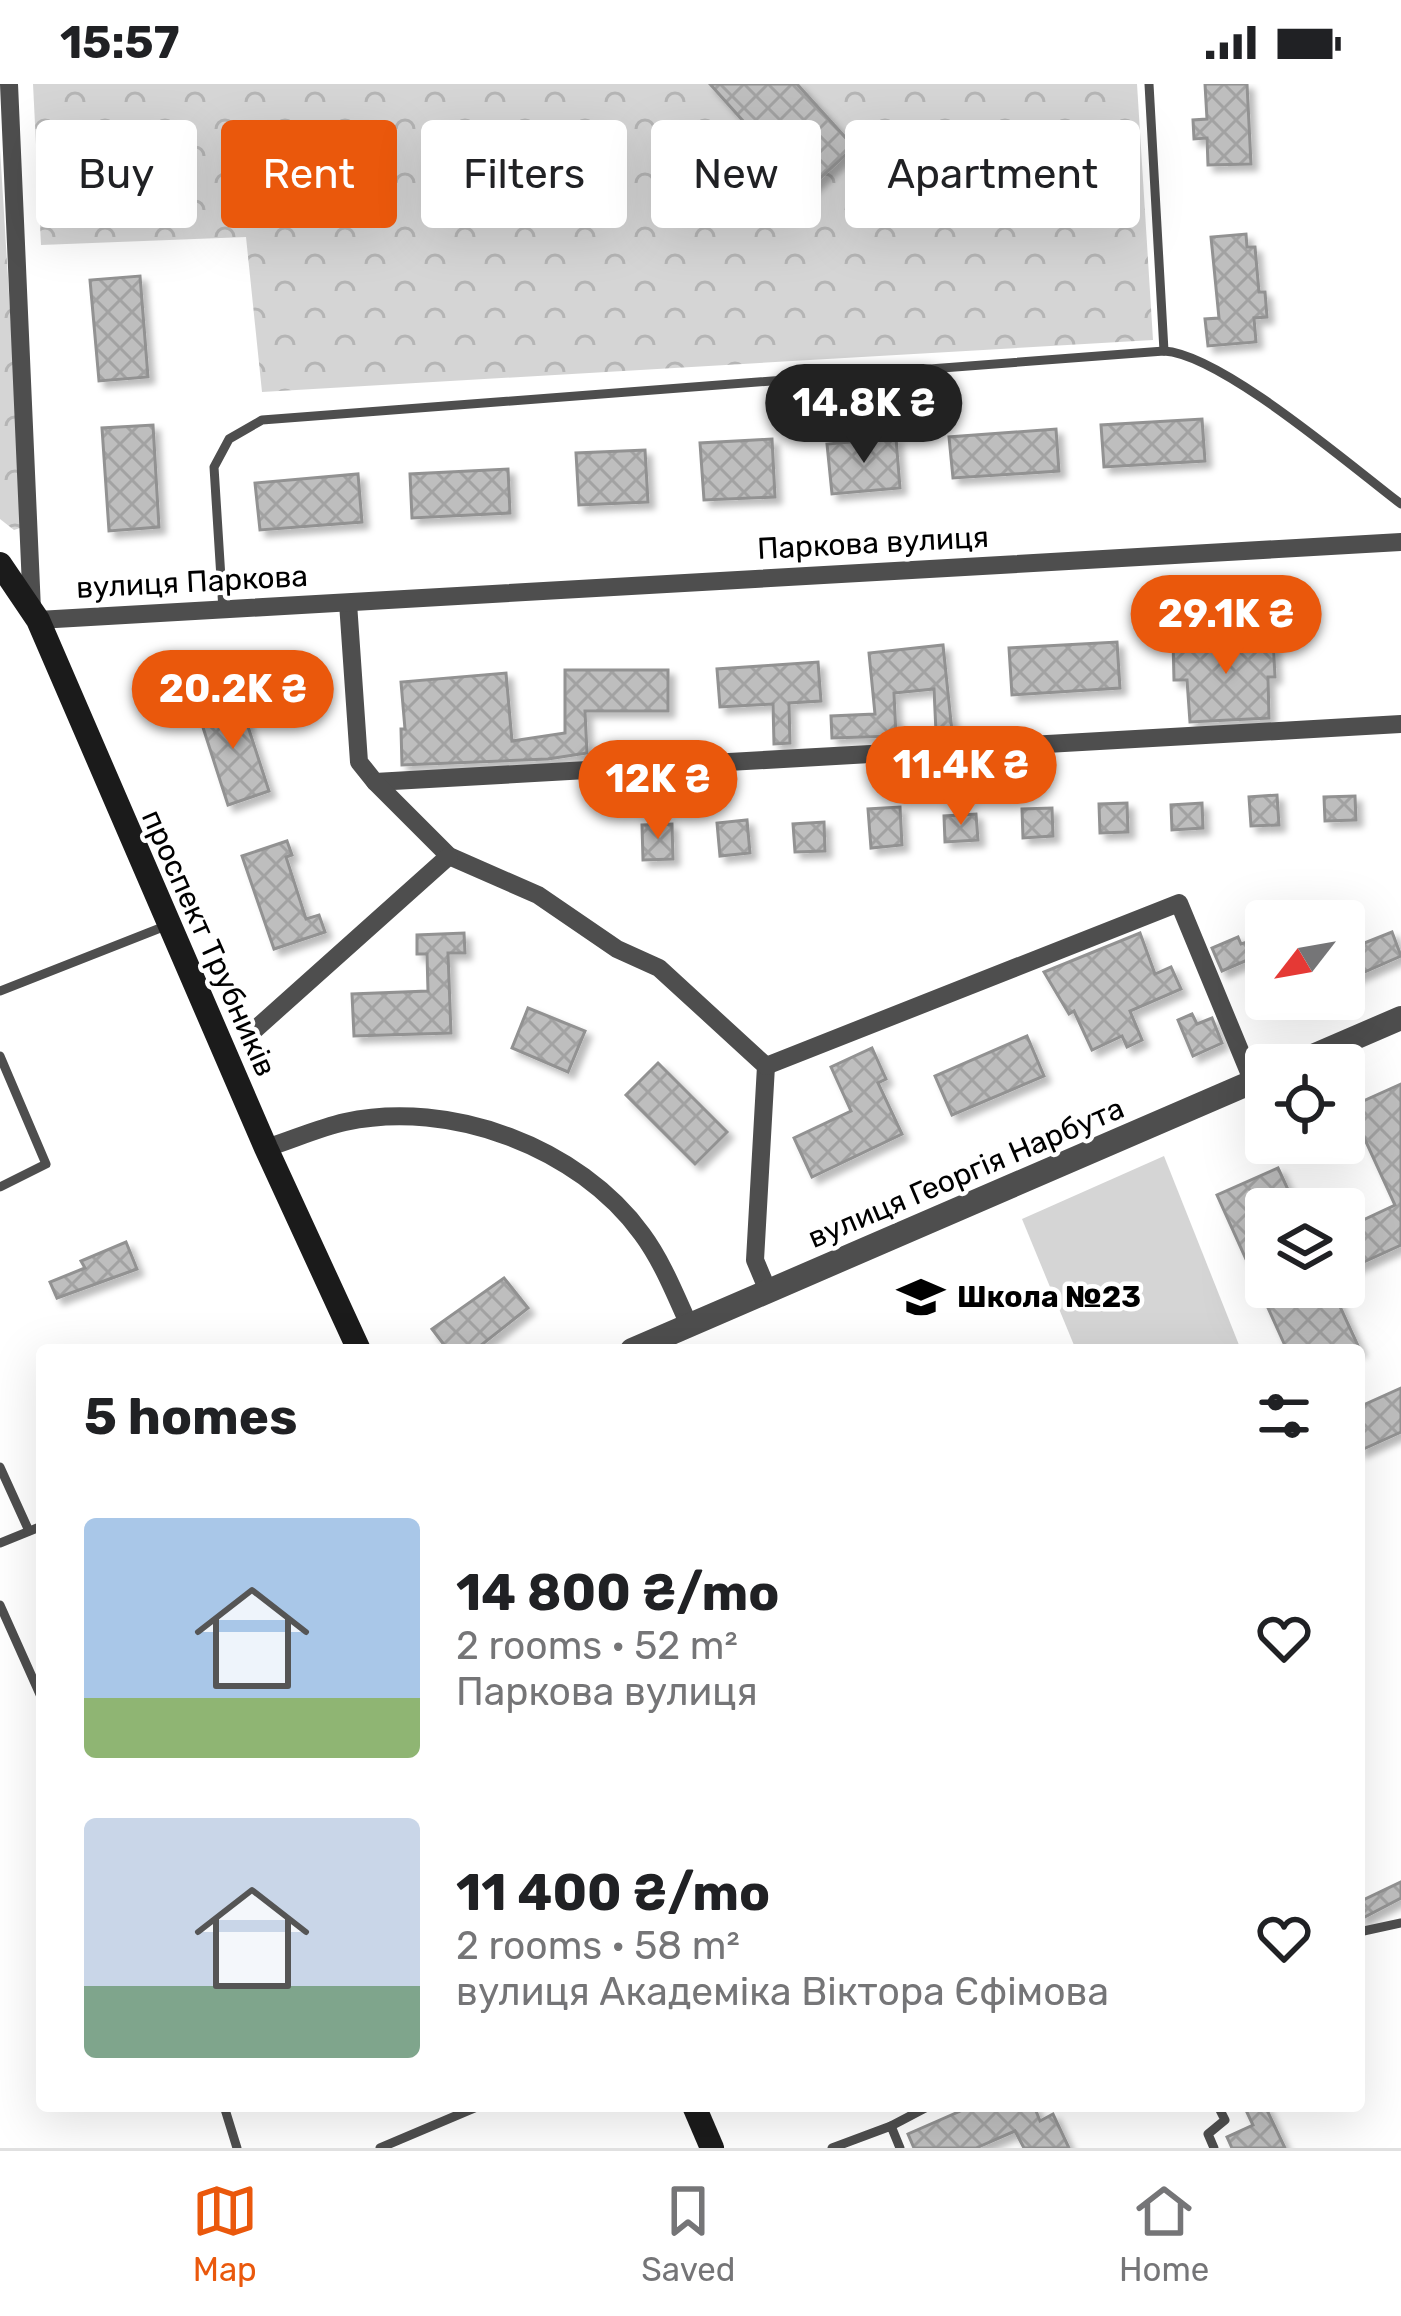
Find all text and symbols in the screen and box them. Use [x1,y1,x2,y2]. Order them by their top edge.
text: 15:57 [60,16,179,69]
chip: Buy [36,120,197,228]
chip: Rent [221,120,397,228]
chip: Filters [421,120,627,228]
chip: New [651,120,821,228]
chip: Apartment [845,120,1140,228]
pin: 14.8K ₴ [753,364,975,466]
text: 14.8K ₴ [792,380,936,426]
street label: Паркова вулиця [756,519,990,567]
street label: вулиця Паркова [75,558,309,606]
pin: 29.1K ₴ [1115,575,1337,677]
text: 29.1K ₴ [1158,591,1294,637]
pin: 20.2K ₴ [122,650,344,752]
text: 20.2K ₴ [159,666,307,712]
pin: 11.4K ₴ [850,726,1072,828]
pin: 12K ₴ [574,740,742,842]
text: 11.4K ₴ [893,742,1029,788]
text: 12K ₴ [605,756,711,802]
street label: проспект Трубників [134,804,284,1082]
north arrow [1245,900,1365,1020]
map controls [1245,900,1365,1308]
button: locate [1245,1044,1365,1164]
street label: вулиця Георгія Нарбута [803,1090,1129,1256]
button: layers [1245,1188,1365,1308]
school or university icon: Школа №23 [896,1272,946,1322]
place label: Школа №23 [957,1279,1141,1315]
icon: filters [1251,1383,1317,1449]
text: 5 homes [84,1386,297,1447]
text: 14 800 ₴/mo [456,1562,779,1623]
icon: home [180,1566,324,1710]
icon: heart [1251,1605,1317,1671]
text: 2 rooms · 52 m² [456,1623,738,1669]
text: Паркова вулиця [456,1669,758,1715]
text: 11 400 ₴/mo [456,1862,770,1923]
icon: home [180,1866,324,2010]
icon: heart [1251,1905,1317,1971]
text: 2 rooms · 58 m² [456,1923,740,1969]
text: вулиця Академіка Віктора Єфімова [456,1969,1109,2015]
tab: Map [192,2178,258,2289]
tab: Saved [641,2178,735,2289]
tab: Home [1119,2178,1209,2289]

